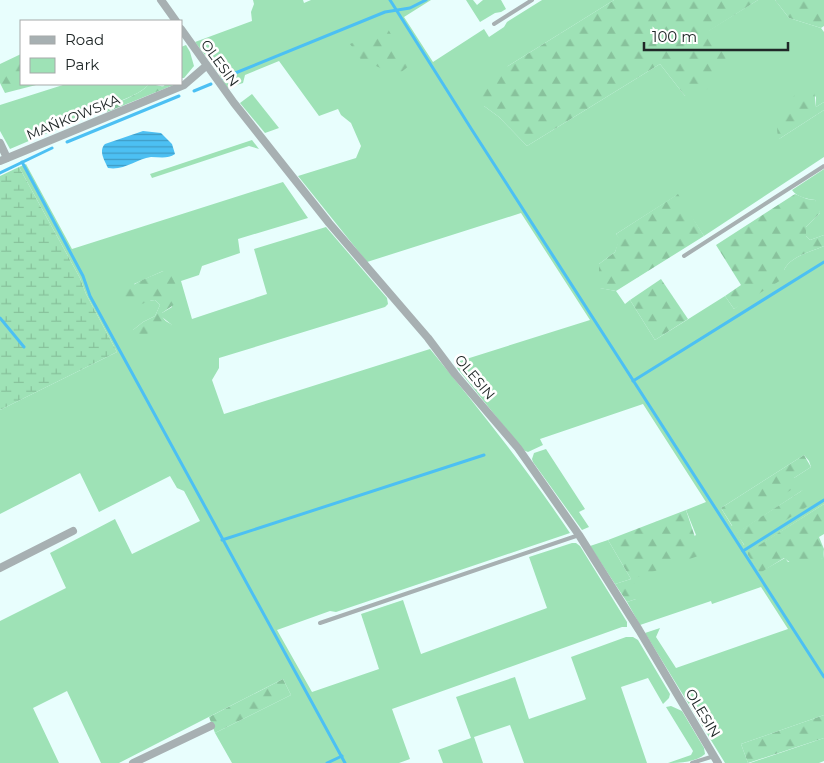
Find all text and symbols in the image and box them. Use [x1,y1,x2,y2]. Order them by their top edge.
legend [20,20,182,85]
scale bar [644,20,788,52]
text: 100 m [652,27,697,46]
text: Road [65,30,104,49]
street label: OLESIN [197,36,243,90]
text: Park [65,55,99,74]
street label: MAŃKOWSKA [24,90,123,144]
street label: OLESIN [451,351,499,403]
street label: OLESIN [681,685,725,741]

